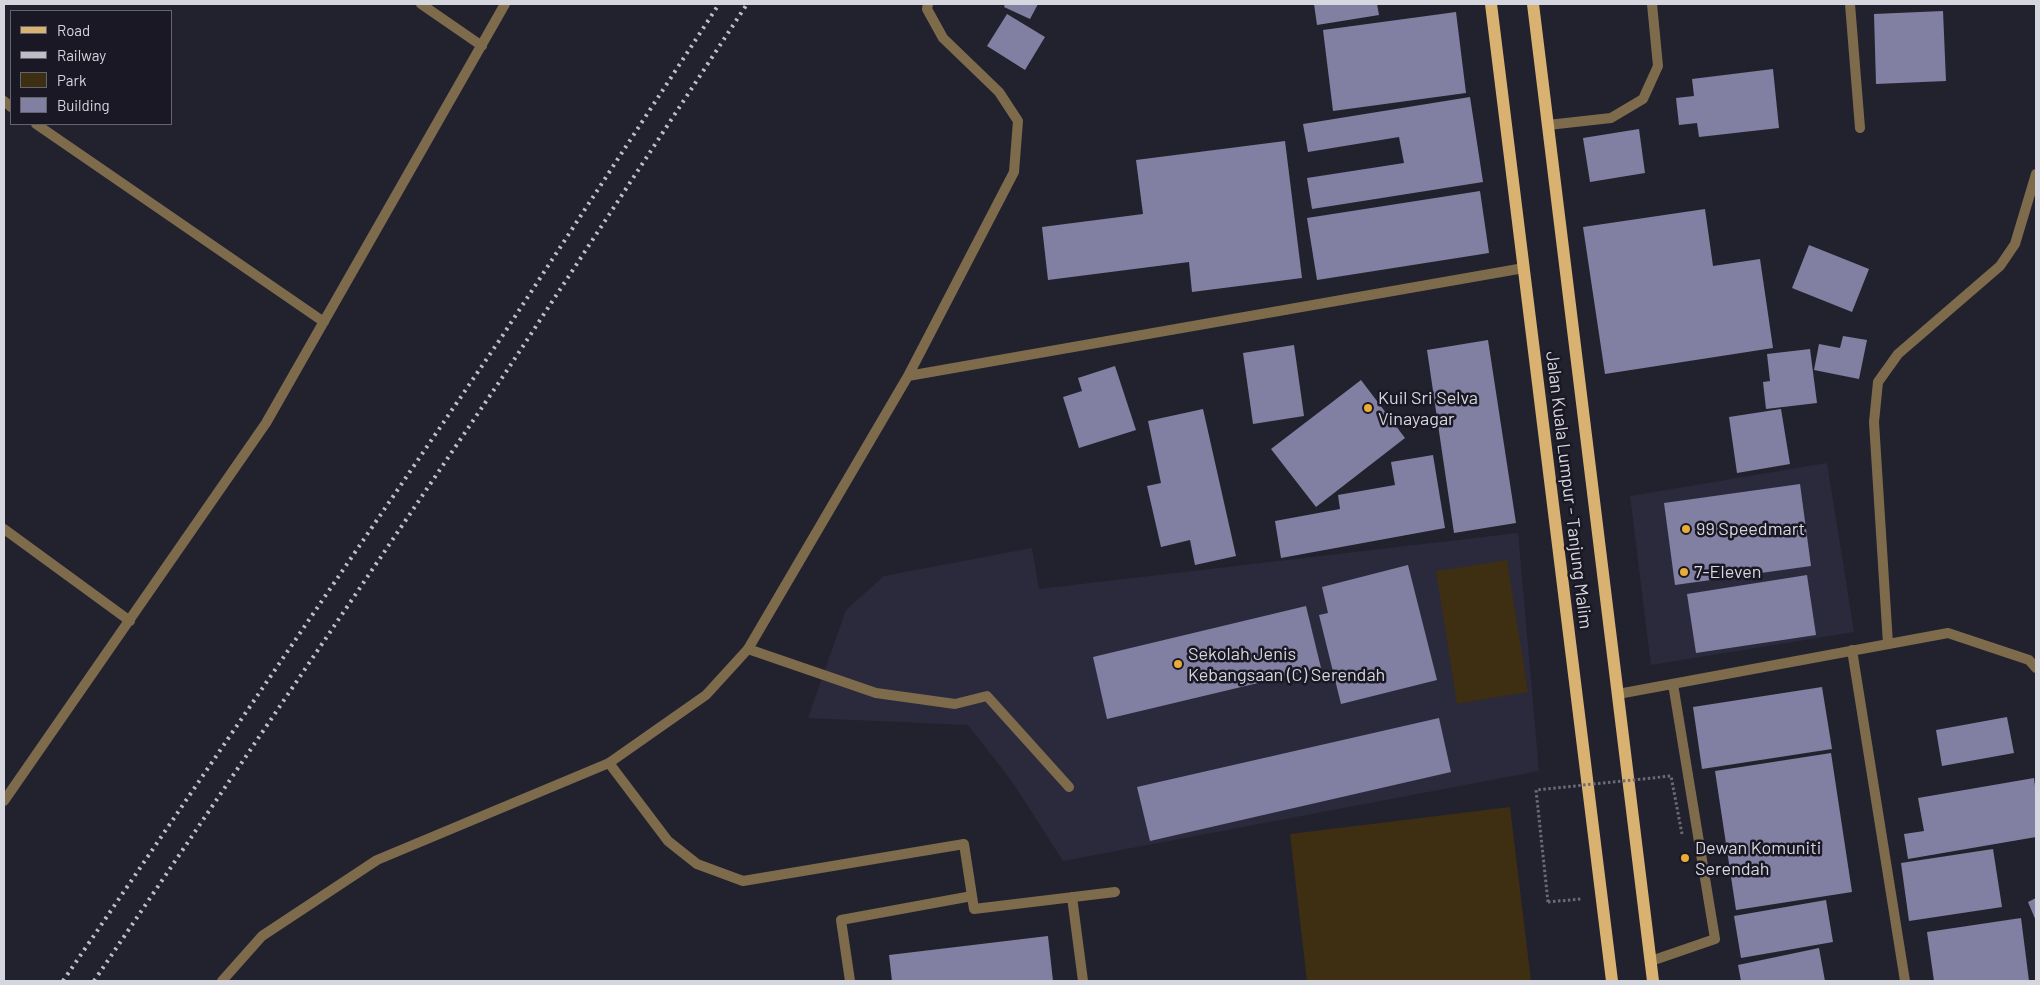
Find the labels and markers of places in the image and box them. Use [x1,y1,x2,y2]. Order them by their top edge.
place label: Kuil Sri Selva Vinayagar [1378,387,1478,429]
marker: Kuil Sri Selva Vinayagar [1362,402,1374,414]
place label: 99 Speedmart [1696,518,1805,540]
marker: 99 Speedmart [1680,523,1692,535]
place label: 7-Eleven [1694,561,1762,583]
marker: 7-Eleven [1678,566,1690,578]
place label: Sekolah Jenis Kebangsaan (C) Serendah [1188,643,1385,686]
marker: Sekolah Jenis Kebangsaan (C) Serendah [1172,658,1184,670]
place label: Dewan Komuniti Serendah [1695,837,1821,880]
marker: Dewan Komuniti Serendah [1679,852,1691,864]

